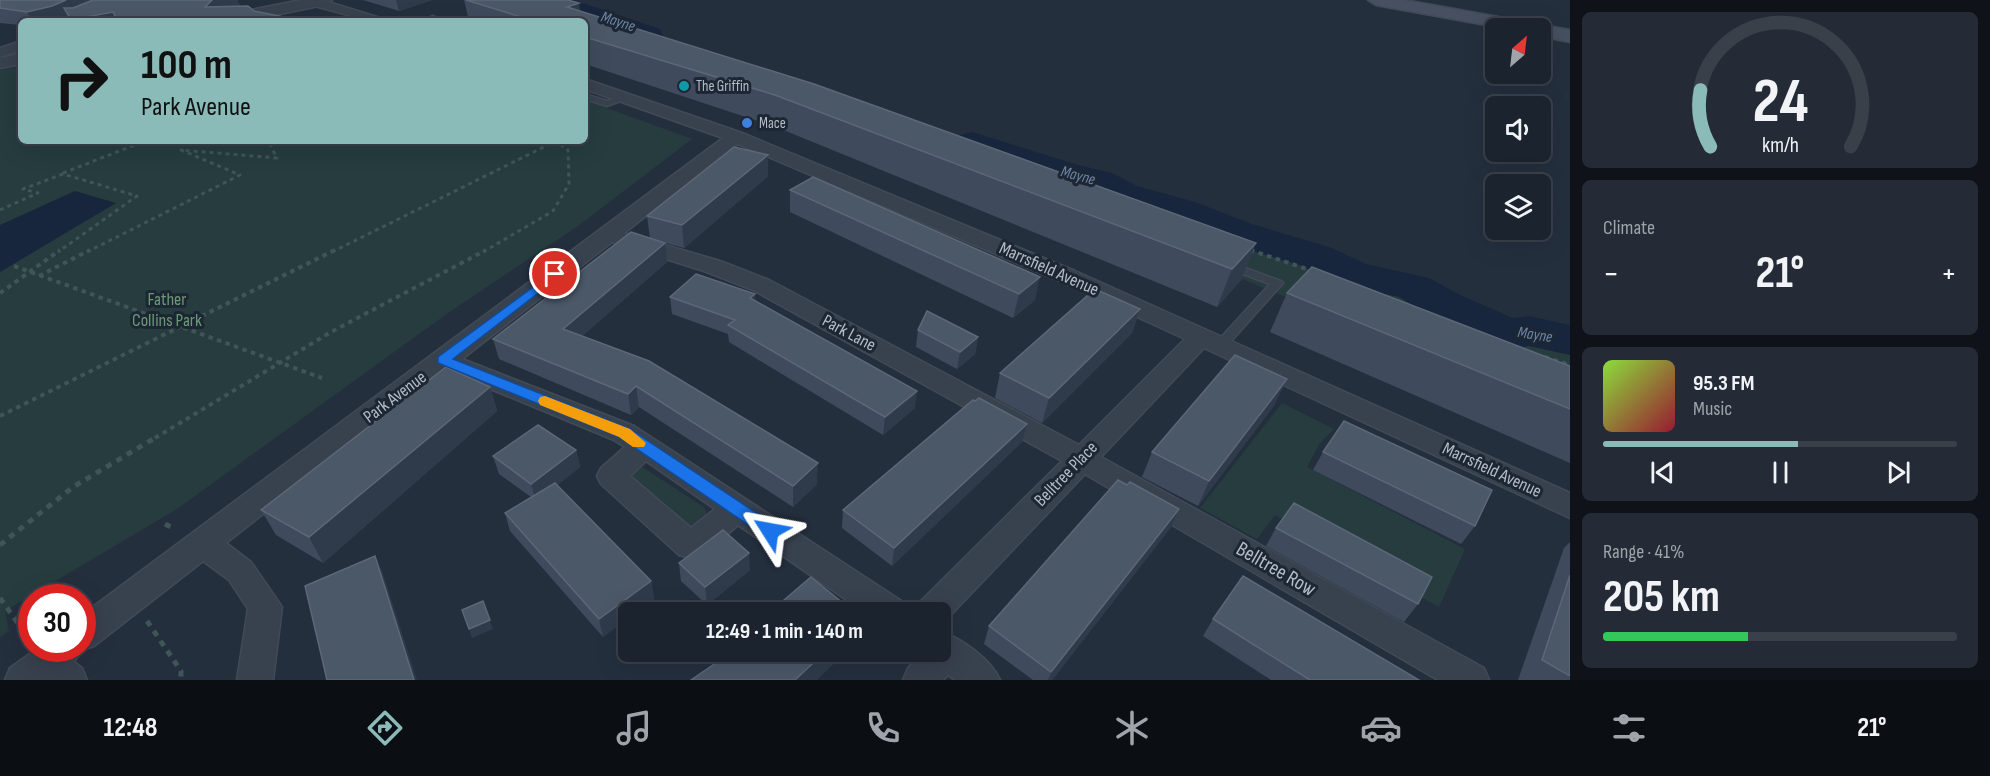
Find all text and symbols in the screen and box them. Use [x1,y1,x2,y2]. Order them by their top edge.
water label: Mayne [599,8,637,36]
north arrow [1485,18,1551,84]
map controls [1485,18,1551,240]
text: 100 m [141,40,232,91]
icon: right [42,42,120,120]
text: 24 [1752,65,1808,140]
place label: The Griffin [696,77,749,96]
marker: The Griffin [677,79,691,93]
text: Park Avenue [141,91,251,123]
button: sound [1485,96,1551,162]
place label: Mace [759,114,786,133]
marker: Mace [740,116,754,130]
text: km/h [1761,133,1799,158]
water label: Mayne [1059,162,1097,190]
button: layers [1485,174,1551,240]
text: Climate [1603,216,1655,240]
street label: Marrsfield Avenue [996,238,1102,300]
text: 21° [1756,246,1804,301]
pin [529,248,580,299]
text: − [1603,254,1619,294]
text: + [1941,254,1957,294]
icon: arrive [538,257,571,290]
park label: Father Collins Park [132,289,202,331]
street label: Park Lane [819,310,879,356]
water label: Mayne [1516,323,1554,347]
street label: Park Avenue [359,367,431,427]
text: 95.3 FM [1693,370,1755,397]
text: Music [1693,397,1732,421]
street label: Belltree Place [1030,437,1102,511]
street label: Marrsfield Avenue [1439,438,1545,502]
icon: previous [1646,456,1679,489]
icon: pause [1764,456,1797,489]
icon: next [1882,456,1915,489]
position arrow [738,499,802,563]
street label: Belltree Row [1232,536,1320,602]
text: Range · 41% [1603,540,1684,564]
text: 205 km [1603,570,1720,625]
speed limit sign: 30 [18,584,96,662]
text: 12:49 · 1 min · 140 m [706,618,863,645]
icon: directions [364,707,406,749]
icon: music [613,707,655,749]
icon: phone [862,707,904,749]
icon: climate [1111,707,1153,749]
icon: car [1360,707,1402,749]
icon: filters [1608,707,1650,749]
text: 12:48 [103,712,157,744]
text: 21° [1857,712,1887,744]

